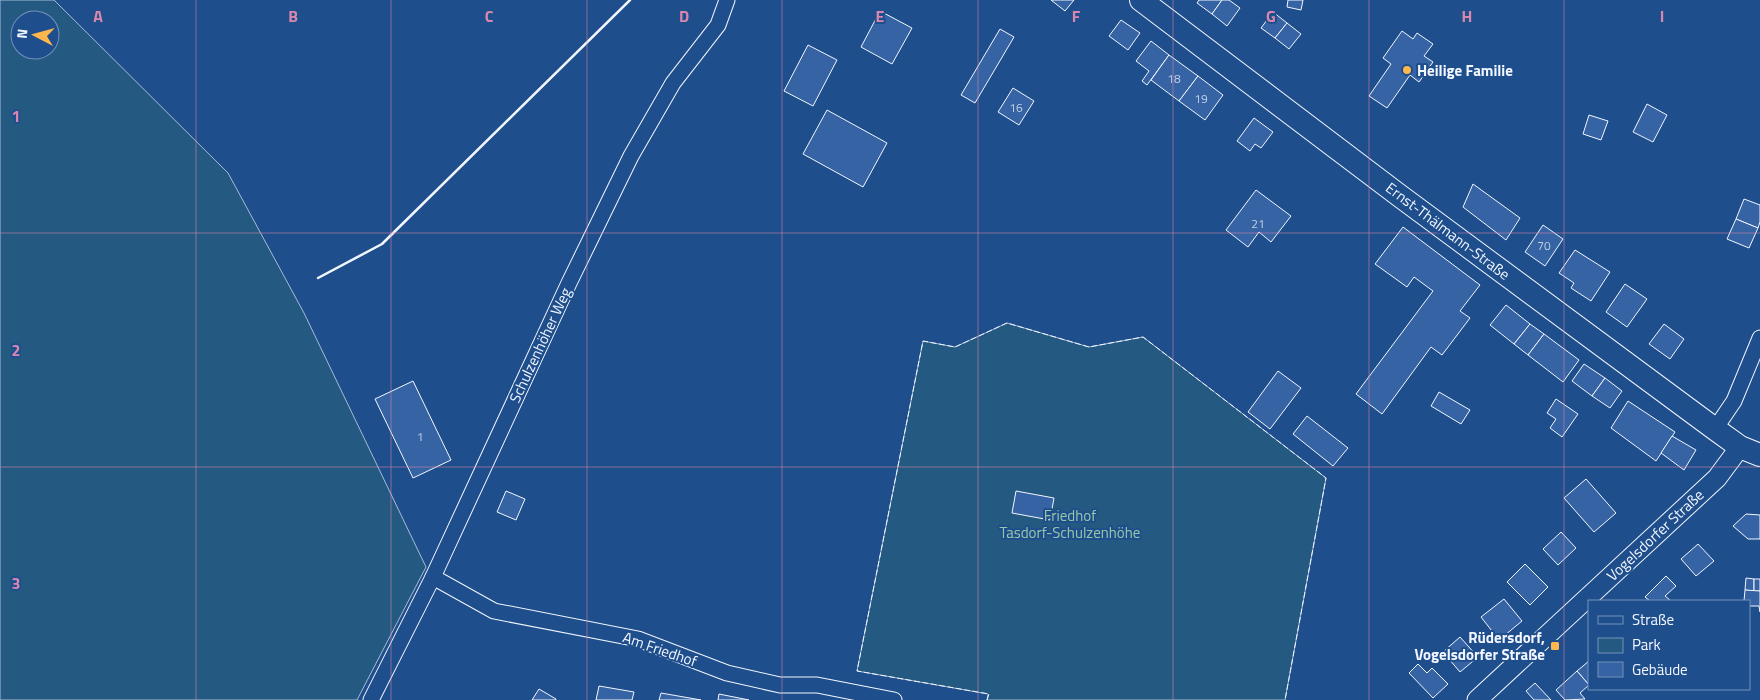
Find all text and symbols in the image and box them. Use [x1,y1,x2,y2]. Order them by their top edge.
text: A [93,4,103,28]
text: B [288,4,298,28]
text: C [485,4,494,28]
text: D [679,4,689,28]
text: E [876,4,885,28]
text: F [1072,4,1081,28]
text: G [1266,4,1276,28]
text: H [1462,4,1472,28]
text: I [1660,4,1664,28]
north arrow [10,10,60,60]
text: N [11,28,33,40]
place label: Heilige Familie [1417,59,1513,82]
marker: Heilige Familie [1401,64,1413,76]
house number: 18 [1167,69,1181,88]
house number: 19 [1194,89,1208,108]
house number: 16 [1009,98,1023,117]
text: 1 [12,104,20,128]
street label: Ernst-Thälmann-Straße [1381,177,1515,285]
house number: 21 [1251,214,1265,233]
house number: 70 [1537,236,1551,255]
street label: Schulzenhöher Weg [503,283,577,406]
text: 2 [12,338,20,362]
house number: 1 [417,427,423,446]
street label: Vogelsdorfer Straße [1601,484,1709,586]
park label: Friedhof Tasdorf-Schulzenhöhe [1000,504,1140,544]
text: 3 [12,571,20,595]
legend [1588,600,1750,690]
text: Straße [1632,608,1674,631]
street label: Am Friedhof [620,626,700,672]
place label: Rüdersdorf, Vogelsdorfer Straße [1414,626,1545,666]
text: Park [1632,633,1661,656]
marker: Rüdersdorf, Vogelsdorfer Straße [1549,640,1561,652]
text: Gebäude [1632,658,1688,681]

